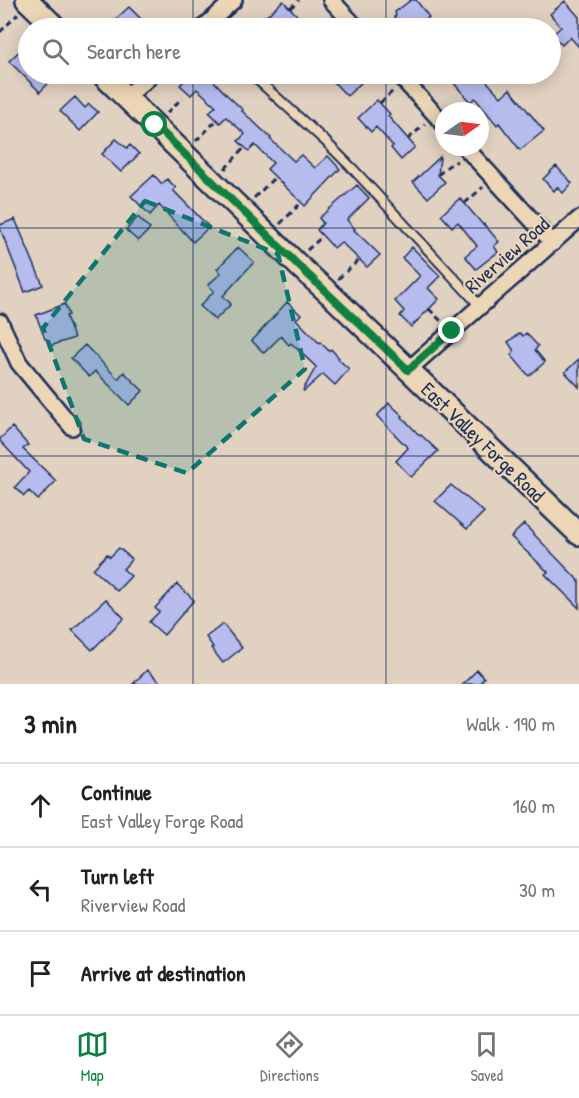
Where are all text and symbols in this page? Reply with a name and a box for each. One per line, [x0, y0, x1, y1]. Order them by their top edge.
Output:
search box [18, 18, 561, 84]
icon: search [39, 35, 72, 68]
text: Search here [87, 36, 181, 66]
north arrow [435, 102, 489, 156]
route start [141, 111, 167, 137]
street label: Riverview Road [458, 210, 555, 299]
route end [438, 317, 464, 343]
street label: East Valley Forge Road [416, 376, 551, 508]
text: 3 min [24, 706, 77, 741]
text: Walk · 190 m [466, 710, 555, 737]
text: Continue [81, 777, 152, 807]
icon: ahead [24, 789, 57, 822]
text: 160 m [513, 792, 555, 819]
text: East Valley Forge Road [81, 807, 243, 834]
text: Turn left [81, 861, 154, 891]
icon: left [24, 873, 57, 906]
text: 30 m [519, 876, 555, 903]
text: Riverview Road [81, 891, 185, 918]
icon: arrive [24, 957, 57, 990]
text: Arrive at destination [81, 958, 246, 988]
tab: Map [76, 1028, 109, 1086]
tab: Directions [260, 1028, 319, 1086]
tab: Saved [470, 1028, 503, 1086]

